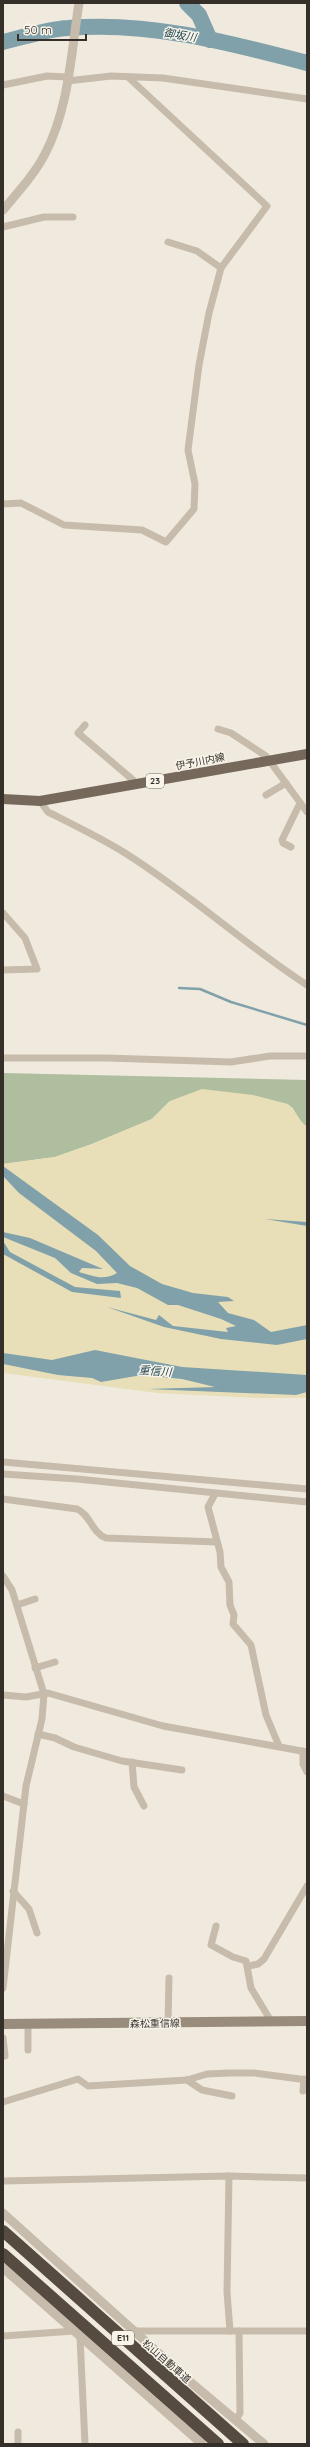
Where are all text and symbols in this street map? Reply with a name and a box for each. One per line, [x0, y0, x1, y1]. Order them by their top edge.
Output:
scale bar [18, 16, 86, 42]
text: 50 m [24, 22, 52, 37]
water label: 御坂川 [163, 26, 198, 45]
street label: 伊予川内線 [174, 750, 226, 773]
road number: 23 [146, 774, 164, 788]
water label: 重信川 [138, 1363, 173, 1379]
street label: 森松重信線 [130, 2017, 180, 2030]
road number: E11 [112, 2331, 134, 2345]
street label: 松山自動車道 [140, 2337, 194, 2386]

